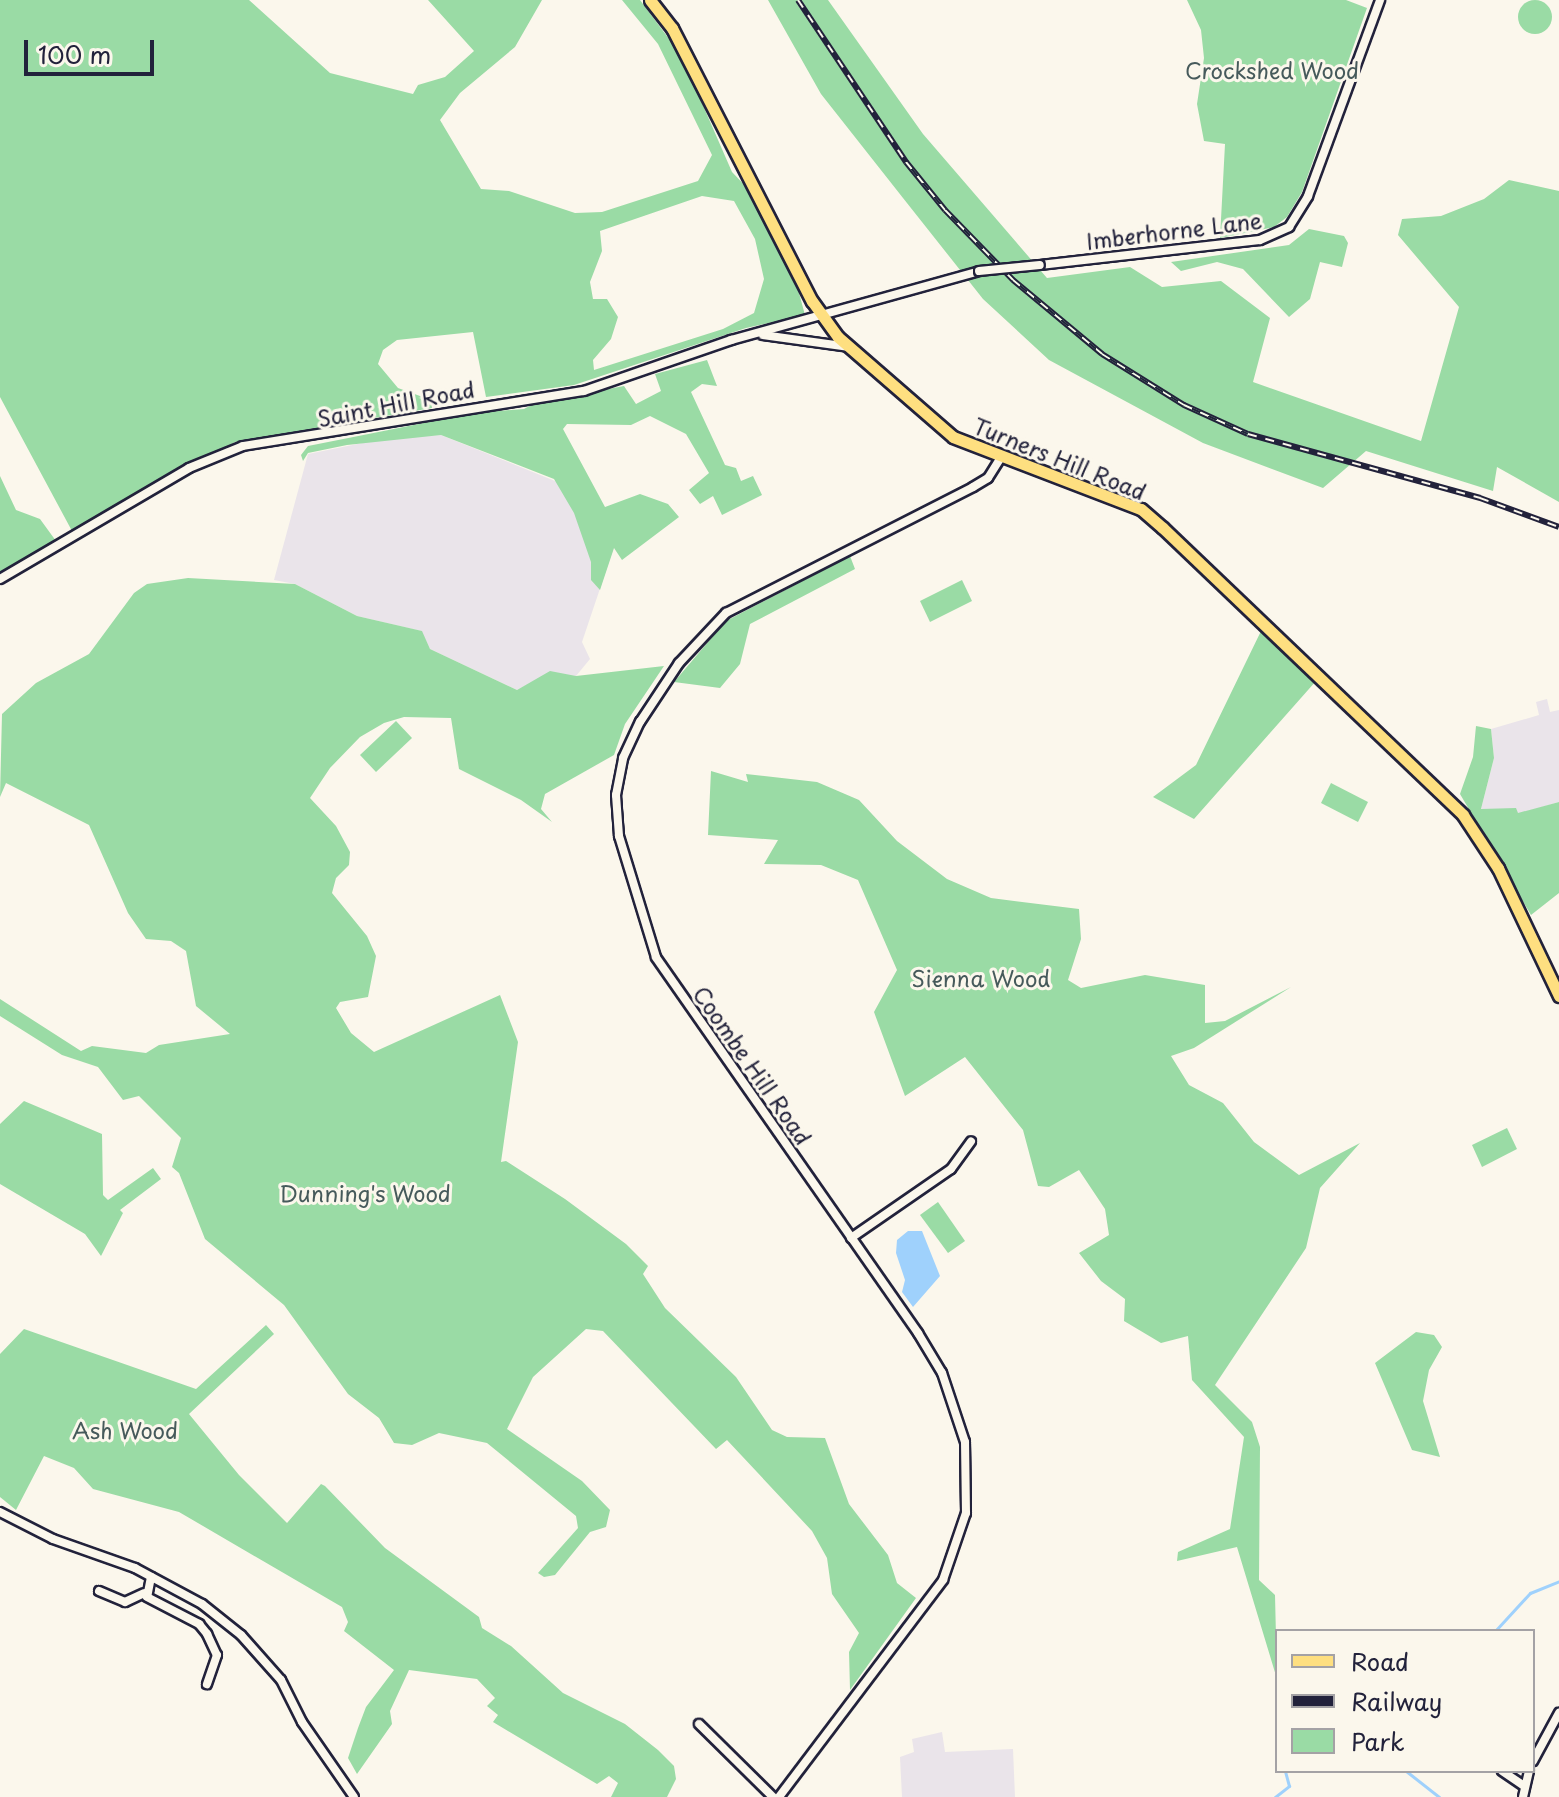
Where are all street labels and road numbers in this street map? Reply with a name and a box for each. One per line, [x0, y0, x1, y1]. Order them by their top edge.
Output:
street label: Imberhorne Lane [1084, 206, 1264, 254]
street label: Saint Hill Road [316, 375, 476, 431]
street label: Turners Hill Road [970, 412, 1150, 504]
street label: Coombe Hill Road [688, 980, 818, 1150]

